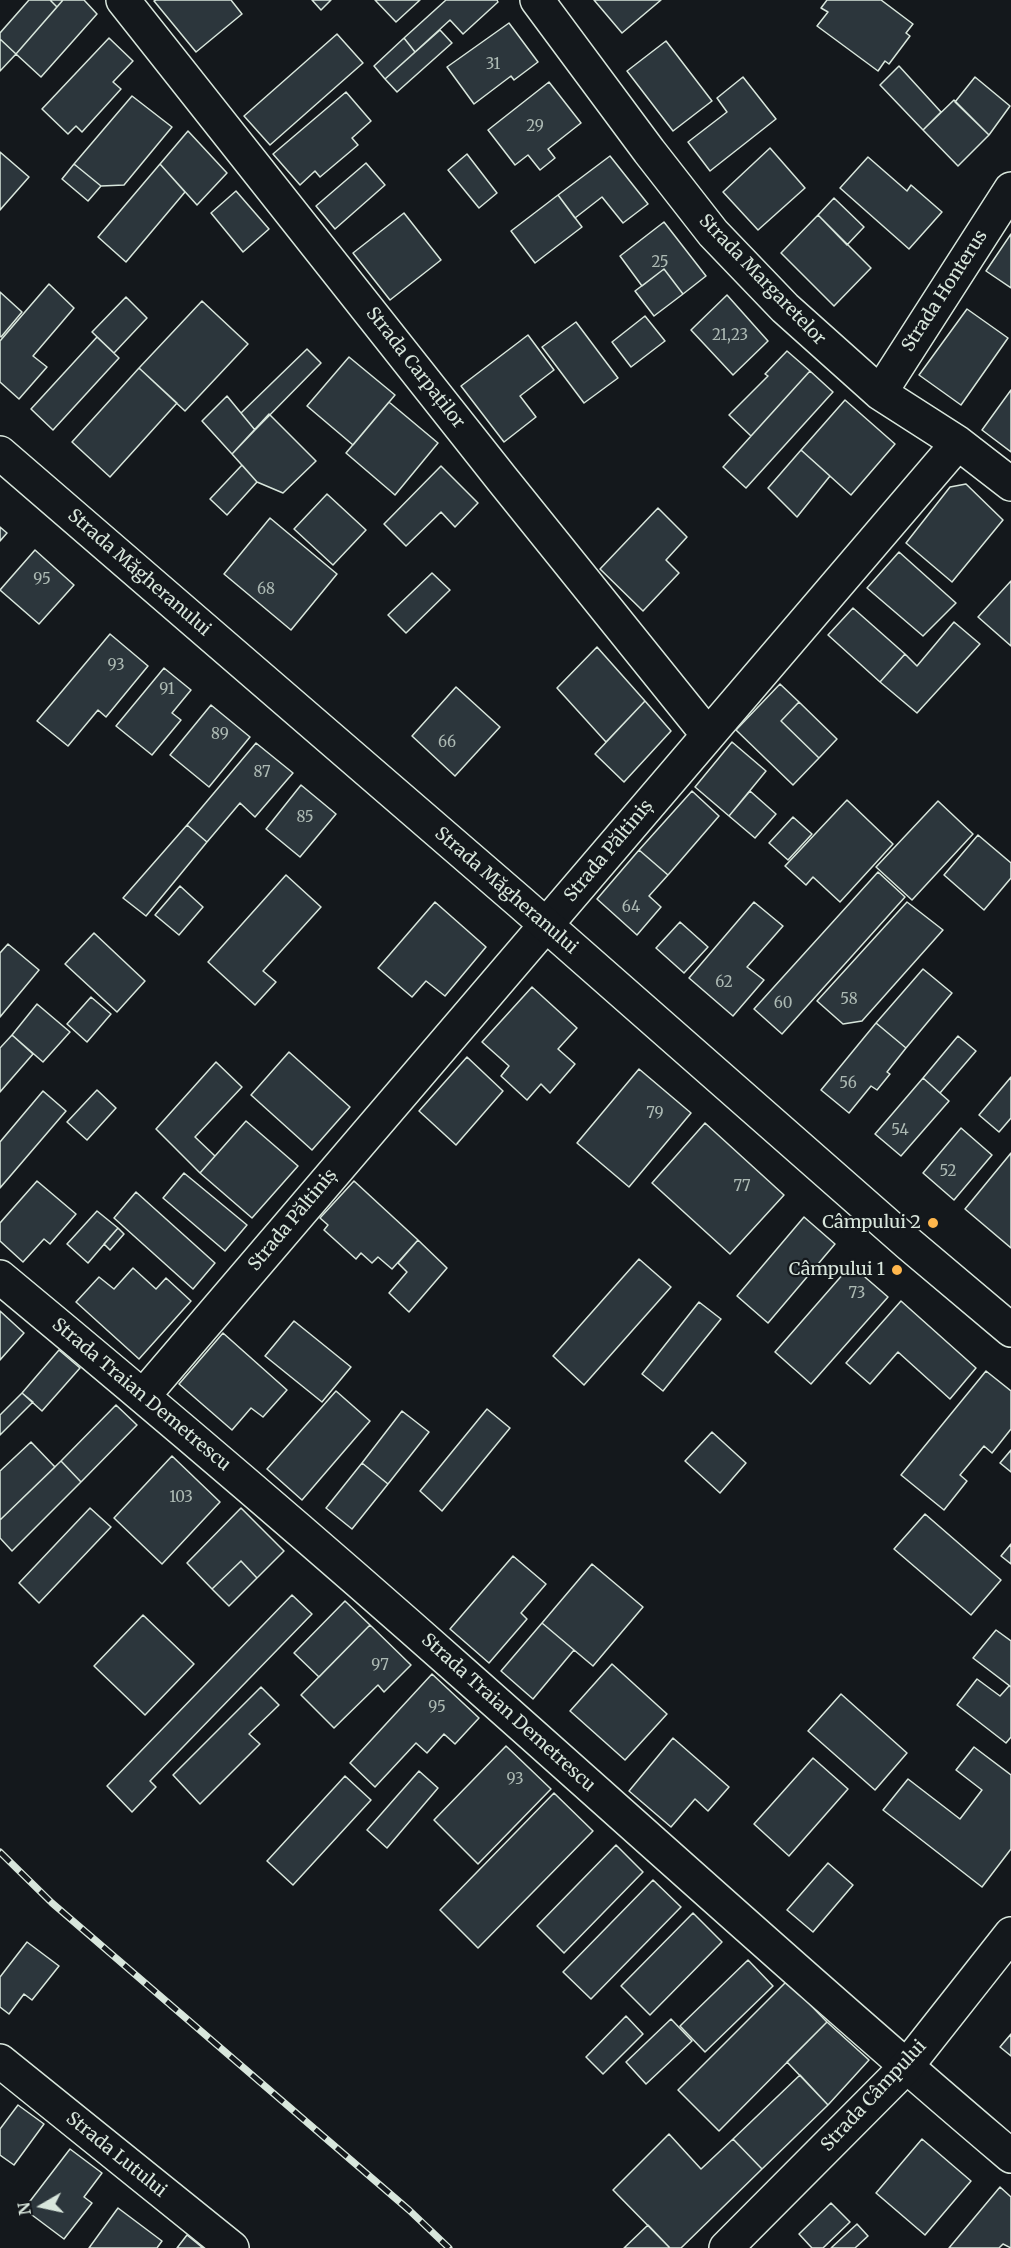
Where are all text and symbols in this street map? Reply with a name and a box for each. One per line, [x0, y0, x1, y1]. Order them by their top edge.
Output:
house number: 31 [486, 56, 500, 74]
house number: 29 [526, 118, 544, 136]
street label: Strada Margaretelor [694, 210, 830, 350]
street label: Strada Honterus [898, 226, 992, 356]
house number: 25 [651, 254, 669, 272]
street label: Strada Carpaților [361, 303, 469, 433]
house number: 21,23 [712, 327, 748, 345]
street label: Strada Măgheranului [63, 505, 215, 641]
house number: 95 [33, 571, 51, 589]
house number: 68 [257, 581, 275, 599]
house number: 93 [107, 657, 125, 675]
house number: 91 [159, 681, 175, 699]
house number: 89 [211, 726, 229, 744]
house number: 66 [438, 734, 456, 752]
house number: 87 [253, 764, 271, 782]
street label: Strada Păltiniș [560, 796, 658, 906]
house number: 85 [296, 809, 314, 827]
street label: Strada Măgheranului [430, 823, 582, 959]
house number: 64 [622, 899, 640, 917]
house number: 62 [715, 974, 733, 992]
house number: 58 [840, 991, 858, 1009]
house number: 60 [774, 995, 792, 1013]
house number: 56 [839, 1075, 857, 1093]
house number: 79 [646, 1105, 664, 1123]
house number: 54 [891, 1122, 909, 1140]
house number: 52 [939, 1163, 957, 1181]
street label: Strada Păltiniș [244, 1165, 342, 1275]
house number: 77 [733, 1178, 751, 1196]
place label: Câmpului 2 [822, 1212, 921, 1234]
marker: Câmpului 2 [926, 1216, 940, 1230]
place label: Câmpului 1 [789, 1259, 885, 1281]
marker: Câmpului 1 [890, 1263, 904, 1277]
house number: 73 [849, 1285, 865, 1303]
street label: Strada Traian Demetrescu [47, 1314, 235, 1476]
house number: 103 [169, 1489, 193, 1507]
street label: Strada Traian Demetrescu [417, 1629, 599, 1797]
house number: 97 [371, 1657, 389, 1675]
house number: 95 [428, 1699, 446, 1717]
house number: 93 [506, 1771, 524, 1789]
street label: Strada Câmpului [817, 2036, 931, 2156]
street label: Strada Lutului [61, 2108, 171, 2202]
north arrow [12, 2176, 72, 2236]
text: N [13, 2201, 35, 2217]

